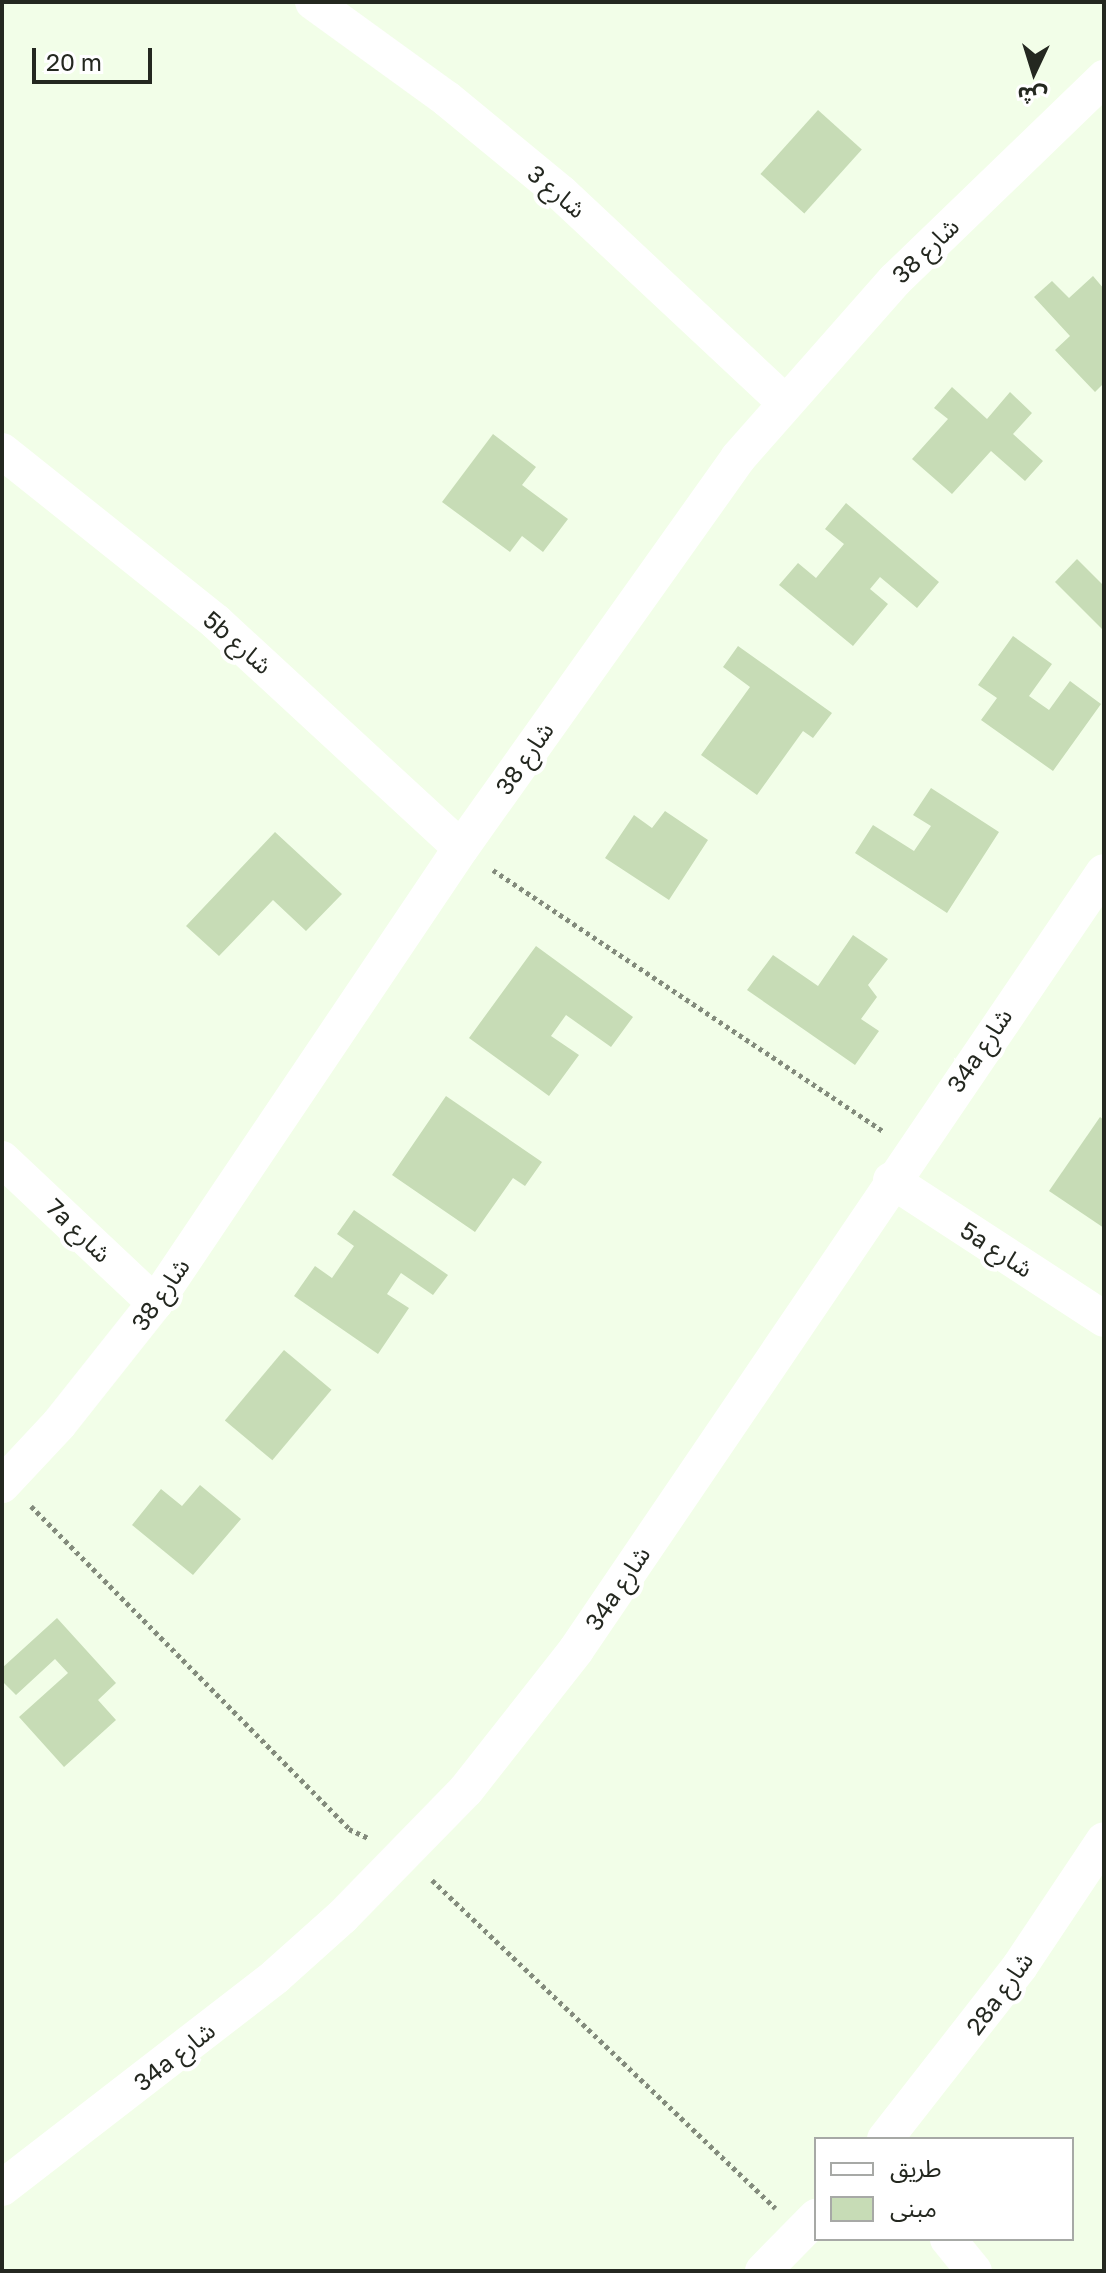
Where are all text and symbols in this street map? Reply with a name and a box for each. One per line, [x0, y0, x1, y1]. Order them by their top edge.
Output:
scale bar [36, 32, 156, 82]
north arrow [994, 32, 1074, 112]
text: 20 m [46, 47, 102, 76]
text: ش [1016, 82, 1048, 111]
street label: شارع 3 [522, 158, 592, 224]
street label: شارع 38 [886, 211, 964, 289]
street label: 5b شارع [198, 604, 278, 680]
street label: شارع 38 [489, 716, 559, 800]
street label: 34a شارع [940, 1003, 1018, 1097]
street label: 7a شارع [41, 1192, 117, 1268]
street label: 5a شارع [956, 1215, 1038, 1283]
street label: شارع 38 [125, 1252, 195, 1336]
street label: 34a شارع [578, 1541, 656, 1635]
street label: 28a شارع [959, 1946, 1039, 2040]
street label: 34a شارع [128, 2015, 220, 2097]
legend [814, 2137, 1074, 2241]
text: طريق [890, 2153, 942, 2182]
text: مبنى [890, 2193, 937, 2222]

